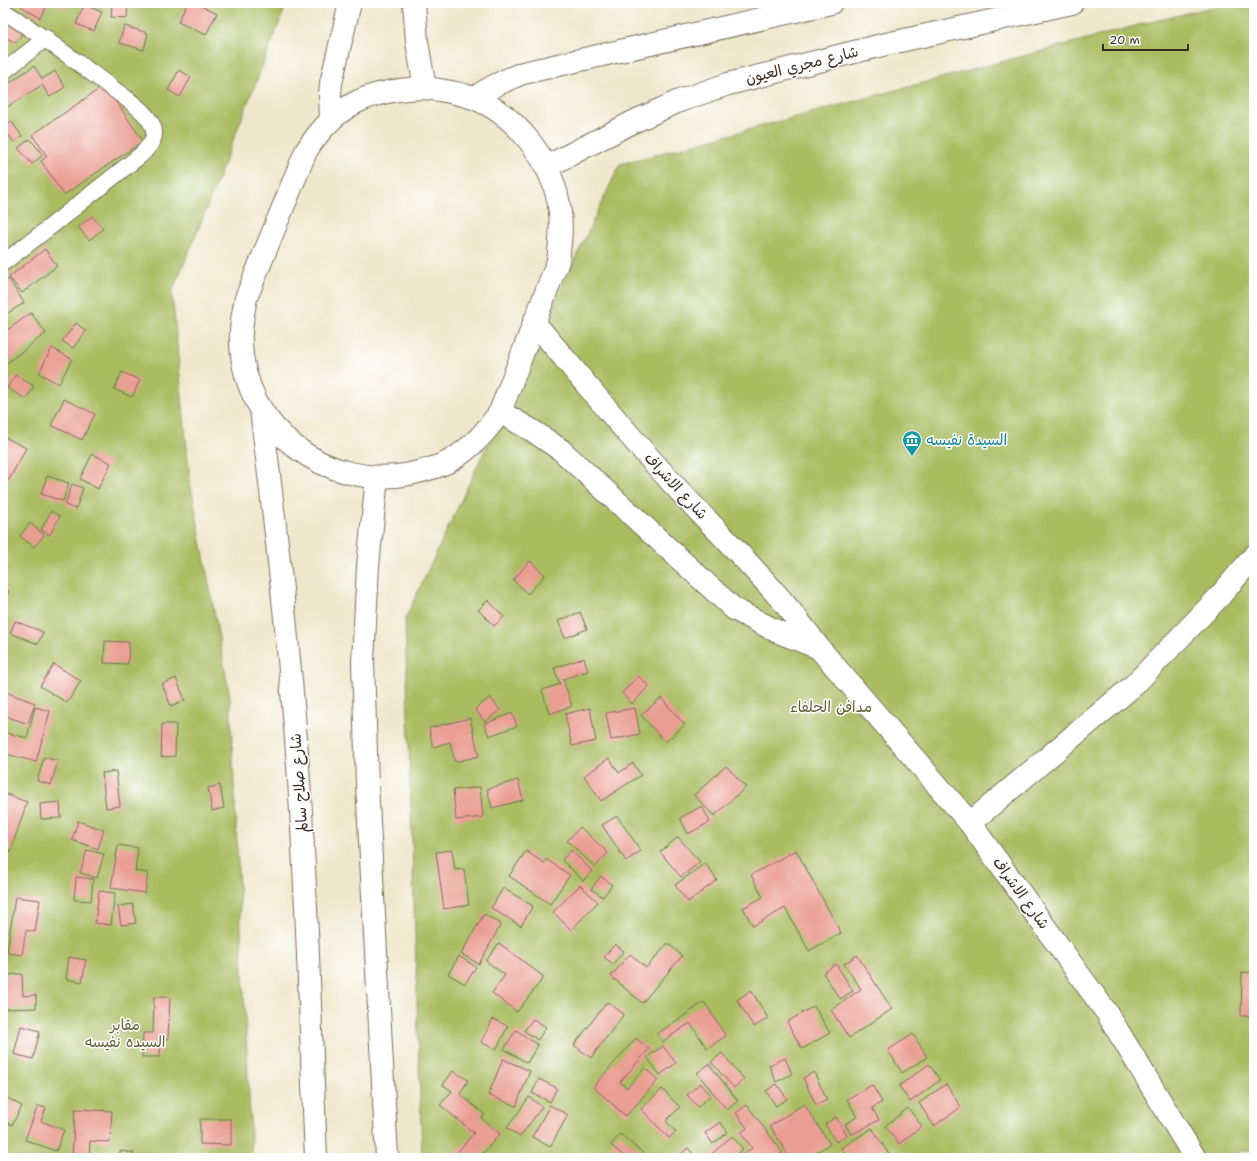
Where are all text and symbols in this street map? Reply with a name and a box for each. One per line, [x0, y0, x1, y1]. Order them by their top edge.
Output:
scale bar [1103, 26, 1188, 52]
text: 20 m [1109, 32, 1140, 48]
street label: شارع مجري العيون [743, 41, 861, 90]
museum icon: السيدة نفيسه [901, 429, 923, 457]
place label: السيدة نفيسه [926, 430, 1007, 450]
street label: شارع الاشراف [640, 448, 712, 524]
park label: مدافن الحلفاء [790, 697, 872, 717]
street label: شارع صلاح سالم [286, 732, 313, 833]
street label: شارع الاشراف [988, 853, 1054, 933]
park label: مقابر السيده نفيسه [84, 1015, 166, 1052]

